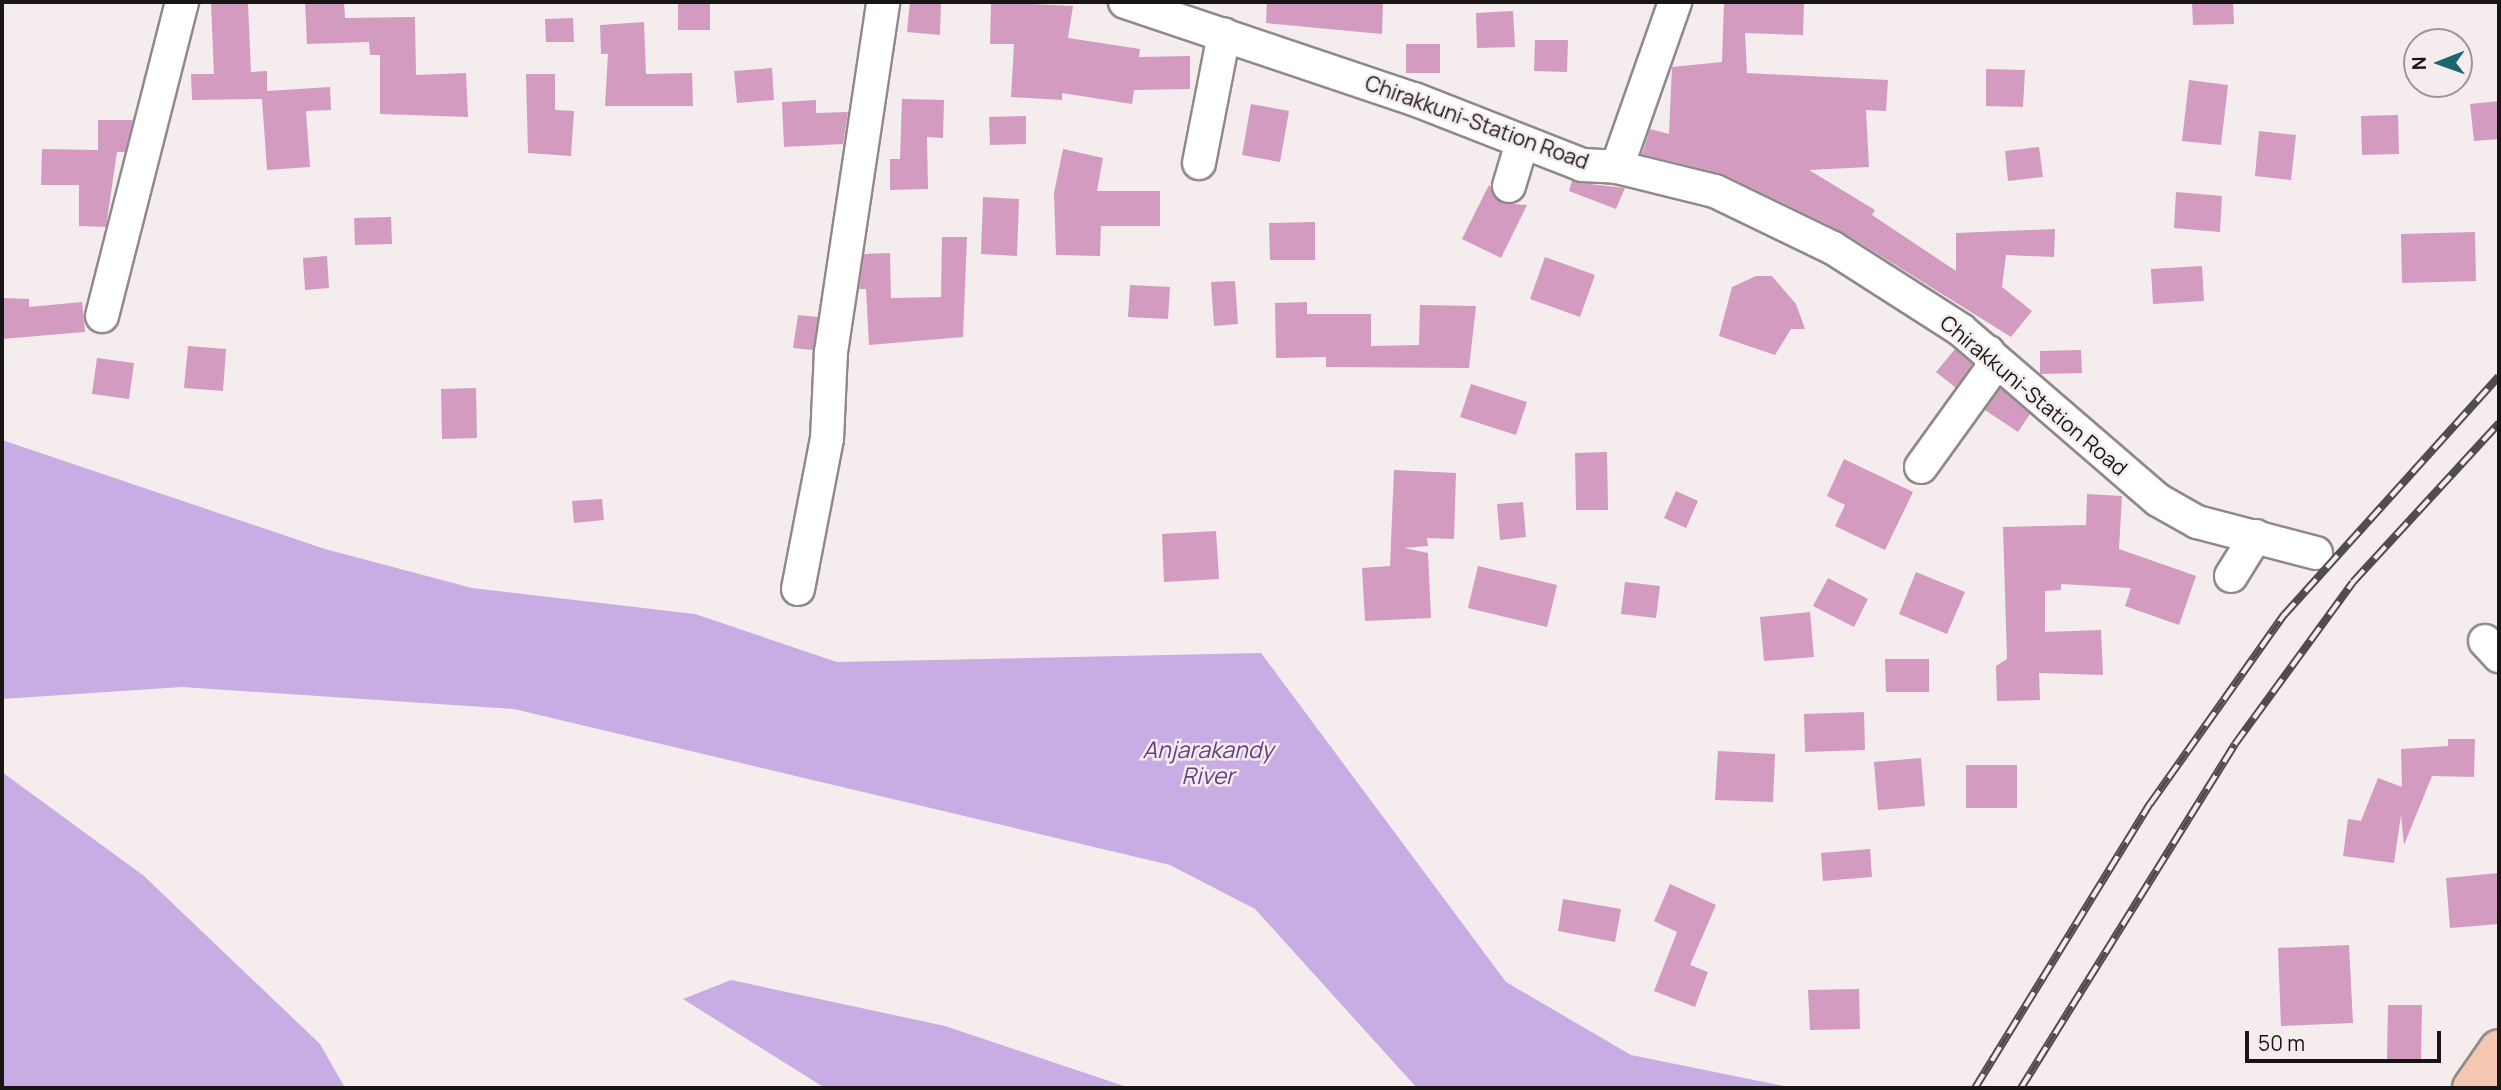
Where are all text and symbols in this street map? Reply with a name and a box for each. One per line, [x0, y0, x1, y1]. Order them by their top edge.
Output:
north arrow [2403, 28, 2473, 98]
text: N [2406, 56, 2432, 70]
street label: Chirakkuni-Station Road [1362, 70, 1592, 174]
street label: Chirakkuni-Station Road [1936, 310, 2132, 480]
water label: Anjarakandy River [1143, 735, 1273, 789]
scale bar [2249, 1016, 2445, 1060]
text: 50 m [2258, 1029, 2305, 1057]

